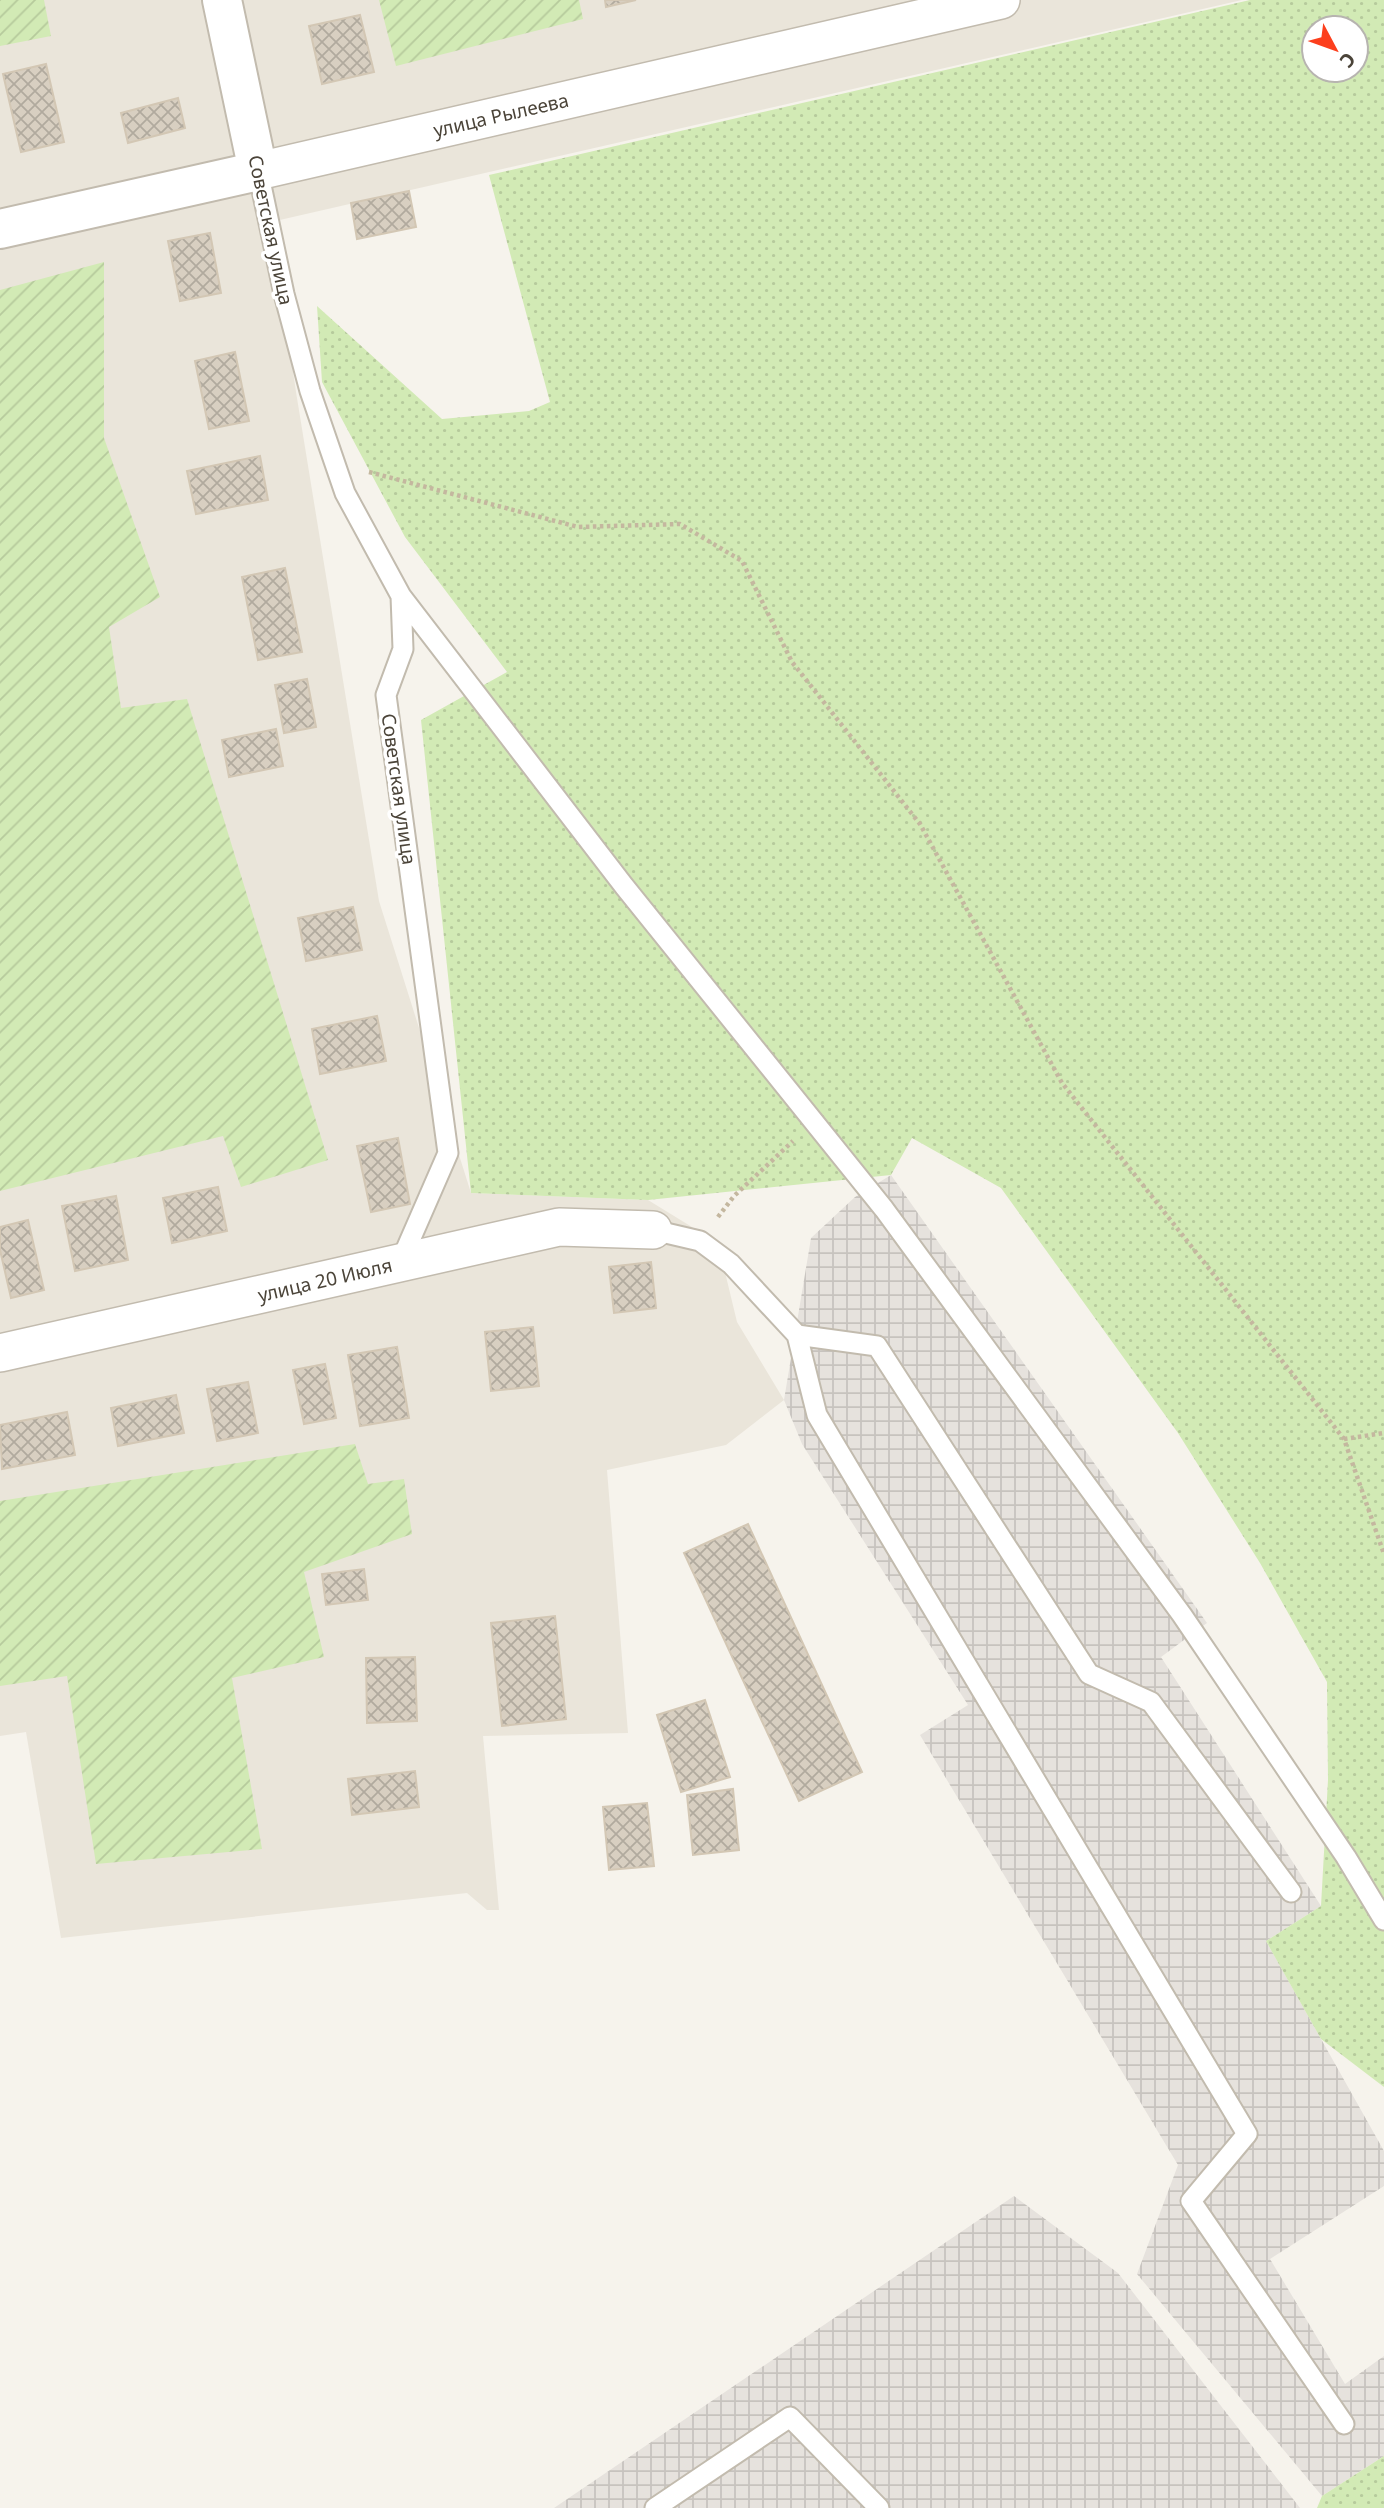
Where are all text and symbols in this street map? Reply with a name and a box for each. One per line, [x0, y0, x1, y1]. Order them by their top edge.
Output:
north arrow [1300, 14, 1370, 84]
text: С [1334, 47, 1362, 73]
street label: улица Рылеева [431, 87, 571, 143]
street label: Советская улица [242, 153, 300, 307]
street label: Советская улица [376, 712, 422, 866]
street label: улица 20 Июля [255, 1252, 395, 1308]

